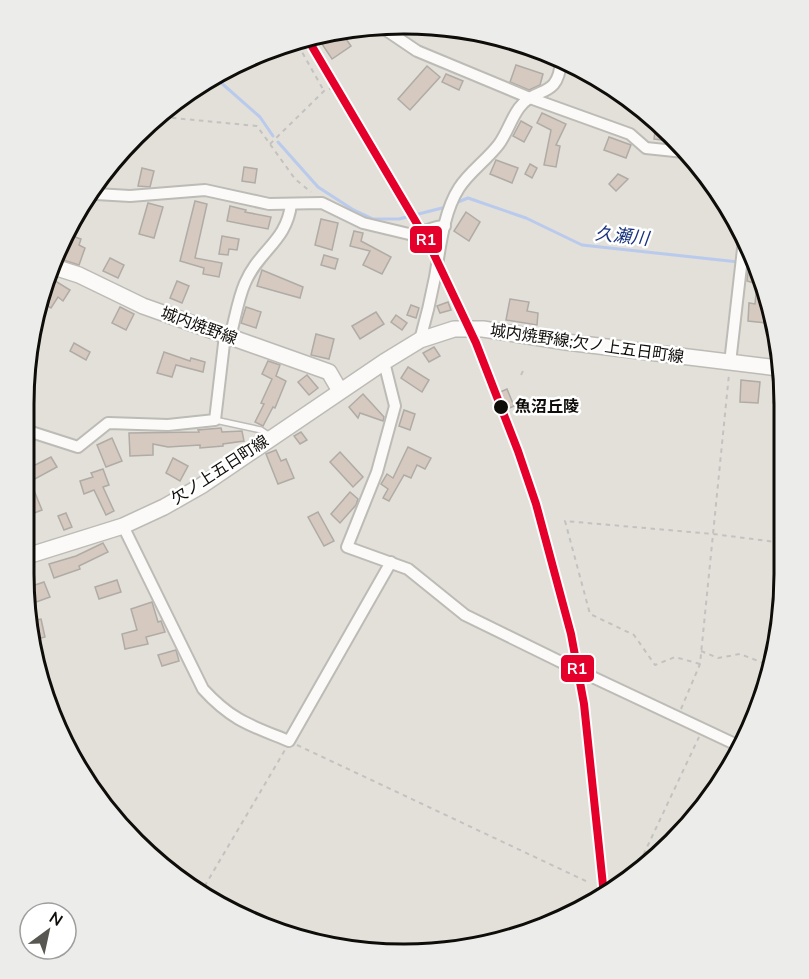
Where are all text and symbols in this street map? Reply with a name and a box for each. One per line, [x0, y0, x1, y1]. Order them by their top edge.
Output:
water label: 久瀬川 [594, 221, 652, 251]
line badge: R1 [409, 225, 443, 254]
text: R1 [416, 229, 436, 251]
street label: 城内焼野線 [158, 302, 240, 350]
street label: 城内焼野線;欠ノ上五日町線 [489, 319, 685, 369]
place label: 魚沼丘陵 [515, 396, 579, 418]
marker: 魚沼丘陵 [492, 398, 510, 416]
street label: 欠ノ上五日町線 [167, 430, 273, 510]
line badge: R1 [560, 654, 595, 683]
text: R1 [567, 658, 587, 680]
north arrow [18, 901, 78, 961]
text: N [45, 907, 67, 932]

